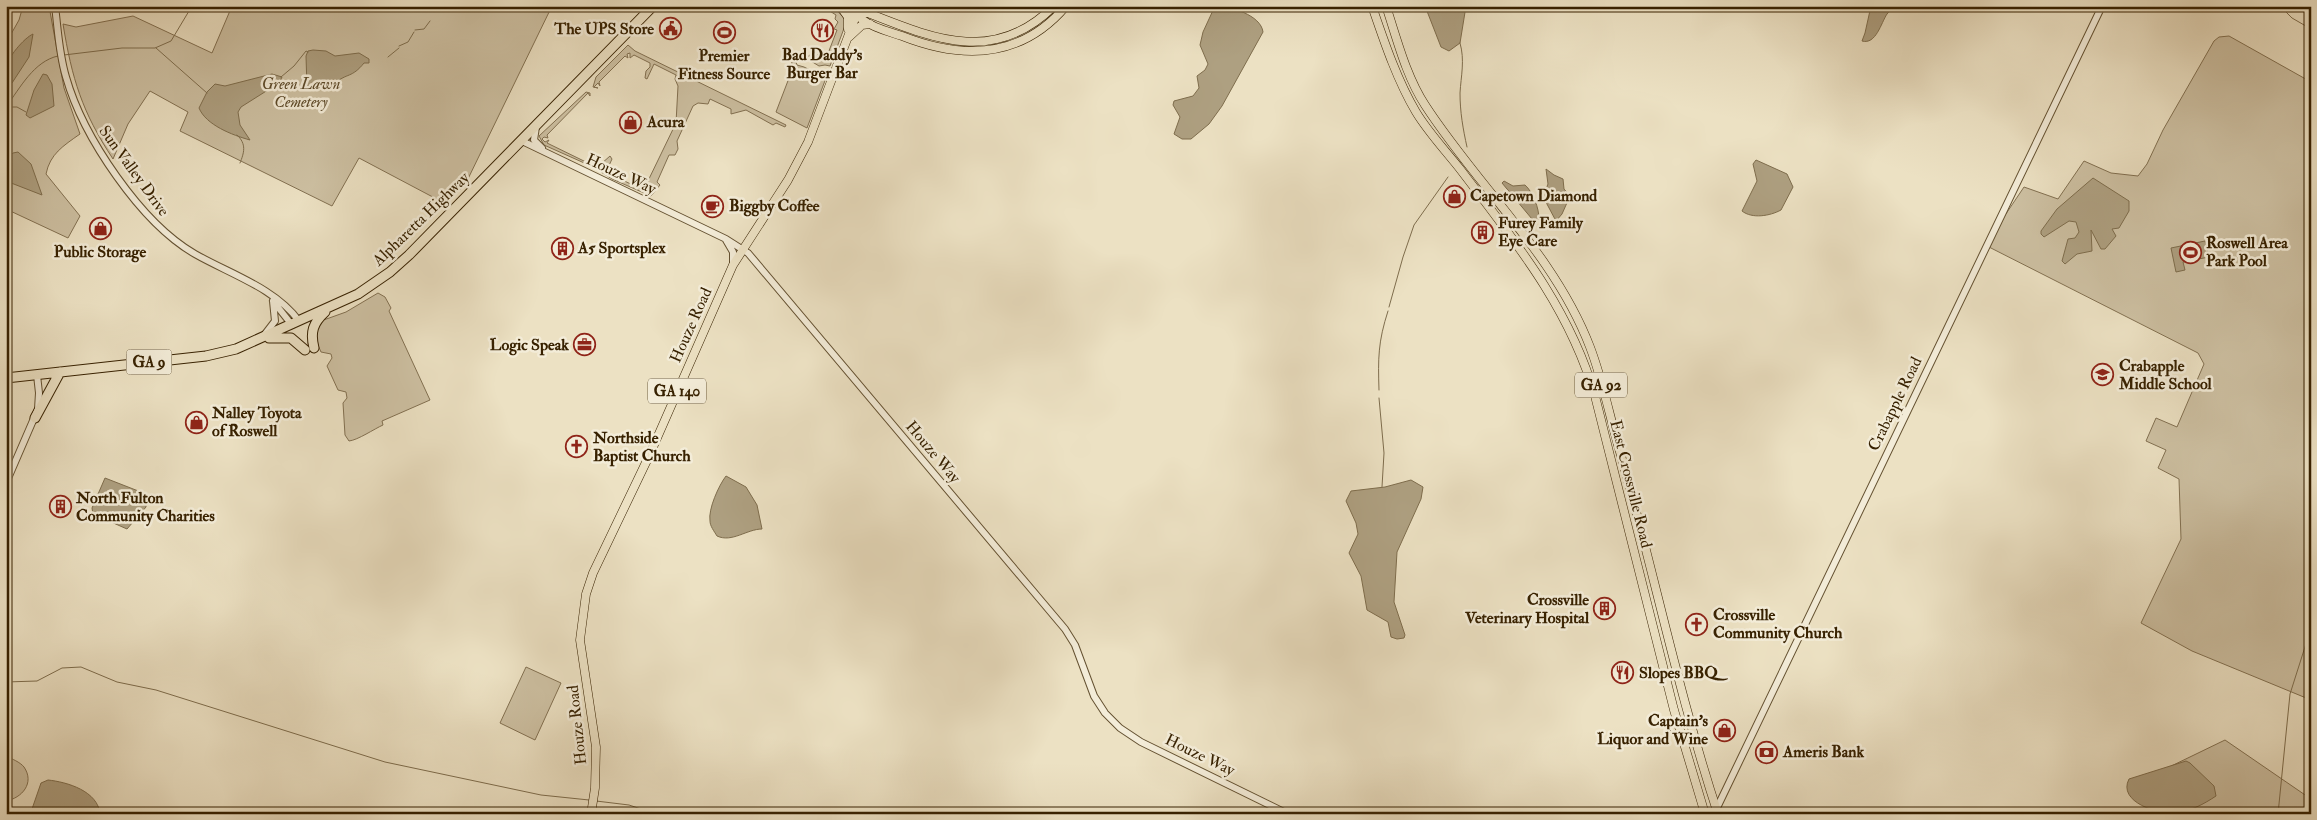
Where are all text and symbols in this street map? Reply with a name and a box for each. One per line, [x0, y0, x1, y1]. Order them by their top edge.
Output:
public building icon: The UPS Store [658, 17, 682, 41]
place label: The UPS Store [553, 19, 654, 39]
restaurant icon: Bad Daddy's Burger Bar [810, 19, 834, 43]
sports icon: Premier Fitness Source [712, 20, 736, 44]
place label: Bad Daddy's Burger Bar [782, 45, 863, 84]
place label: Premier Fitness Source [678, 46, 771, 84]
park label: Green Lawn Cemetery [262, 74, 340, 112]
shop icon: Acura [619, 110, 643, 134]
place label: Acura [646, 112, 685, 132]
street label: Sun Valley Drive [94, 122, 174, 220]
street label: Houze Way [583, 149, 660, 199]
street label: Alpharetta Highway [368, 167, 475, 272]
shop icon: Capetown Diamond [1442, 184, 1466, 208]
place label: Capetown Diamond [1470, 186, 1597, 207]
cafe icon: Biggby Coffee [701, 194, 725, 218]
place label: Biggby Coffee [729, 196, 820, 217]
place label: Furey Family Eye Care [1498, 213, 1584, 252]
shop icon: Public Storage [88, 216, 112, 240]
building icon: Furey Family Eye Care [1470, 220, 1494, 244]
place label: Roswell Area Park Pool [2206, 233, 2288, 271]
building icon: A5 Sportsplex [550, 236, 574, 260]
place label: A5 Sportsplex [577, 238, 667, 259]
sports icon: Roswell Area Park Pool [2178, 240, 2202, 264]
place label: Public Storage [54, 242, 146, 263]
street label: Houze Road [666, 284, 716, 366]
office icon: Logic Speak [573, 333, 597, 357]
place label: Logic Speak [490, 335, 569, 356]
road number: GA 9 [126, 350, 172, 374]
street label: Crabapple Road [1864, 354, 1927, 455]
place label: Crabapple Middle School [2118, 356, 2213, 394]
school or university icon: Crabapple Middle School [2091, 363, 2115, 387]
road number: GA 92 [1575, 372, 1627, 398]
road number: GA 140 [648, 378, 706, 404]
place label: Nalley Toyota of Roswell [211, 403, 302, 441]
shop icon: Nalley Toyota of Roswell [184, 410, 208, 434]
street label: Houze Way [901, 417, 965, 488]
street label: East Crossville Road [1605, 418, 1657, 550]
place label: Northside Baptist Church [592, 428, 691, 467]
church icon: Northside Baptist Church [565, 435, 589, 459]
place label: North Fulton Community Charities [75, 488, 215, 527]
building icon: North Fulton Community Charities [48, 495, 72, 519]
place label: Crossville Veterinary Hospital [1464, 590, 1590, 629]
building icon: Crossville Veterinary Hospital [1593, 597, 1617, 621]
place label: Crossville Community Church [1713, 605, 1843, 644]
church icon: Crossville Community Church [1685, 612, 1709, 636]
restaurant icon: Slopes BBQ [1611, 661, 1635, 685]
place label: Slopes BBQ [1639, 663, 1728, 684]
street label: Houze Road [563, 684, 591, 766]
place label: Captain's Liquor and Wine [1597, 711, 1709, 750]
shop icon: Captain's Liquor and Wine [1712, 718, 1736, 742]
street label: Houze Way [1162, 730, 1239, 781]
bank icon: Ameris Bank [1755, 740, 1779, 764]
place label: Ameris Bank [1782, 742, 1865, 762]

